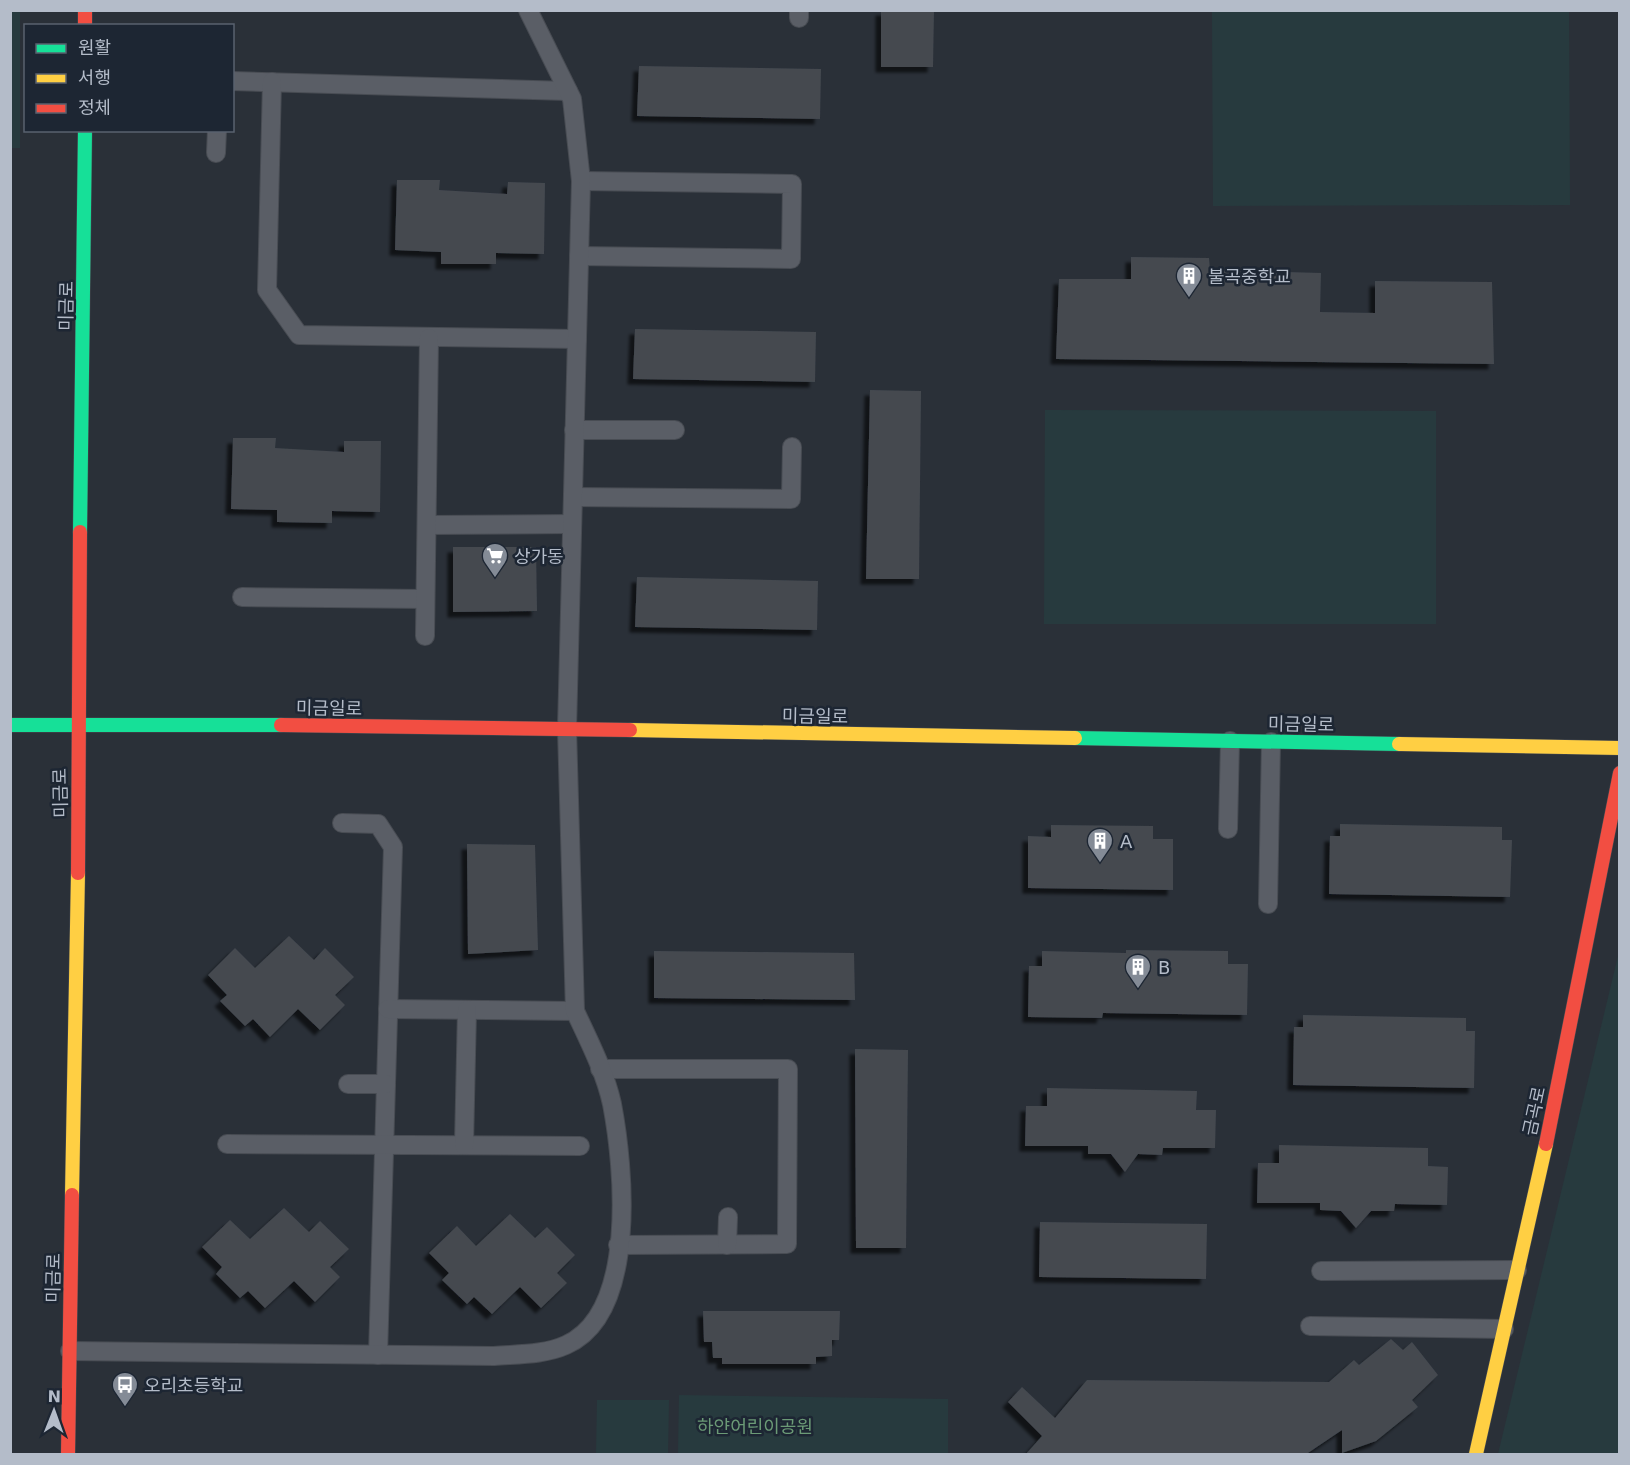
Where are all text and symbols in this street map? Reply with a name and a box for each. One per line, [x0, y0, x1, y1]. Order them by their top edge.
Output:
legend [24, 24, 234, 132]
text: 원활 [78, 37, 111, 58]
text: 서행 [78, 67, 111, 88]
text: 정체 [78, 97, 111, 118]
building icon: 불곡중학교 [1174, 261, 1204, 299]
place label: 불곡중학교 [1208, 266, 1291, 287]
street label: 미금로 [55, 281, 77, 331]
supermarket icon: 상가동 [480, 541, 510, 579]
place label: 상가동 [514, 546, 564, 567]
street label: 미금일로 [296, 697, 362, 719]
street label: 미금일로 [782, 705, 848, 727]
street label: 미금일로 [1268, 713, 1334, 735]
street label: 미금로 [49, 768, 71, 818]
building icon: A [1085, 826, 1115, 864]
place label: A [1120, 831, 1133, 852]
building icon: B [1123, 952, 1153, 990]
place label: B [1158, 957, 1170, 978]
street label: 금곡로 [1519, 1085, 1549, 1137]
street label: 미금로 [42, 1253, 64, 1303]
bus stop icon: 오리초등학교 [110, 1370, 140, 1408]
place label: 오리초등학교 [144, 1375, 243, 1396]
north arrow [24, 1381, 84, 1441]
text: N [47, 1387, 61, 1406]
park label: 하얀어린이공원 [697, 1416, 813, 1437]

